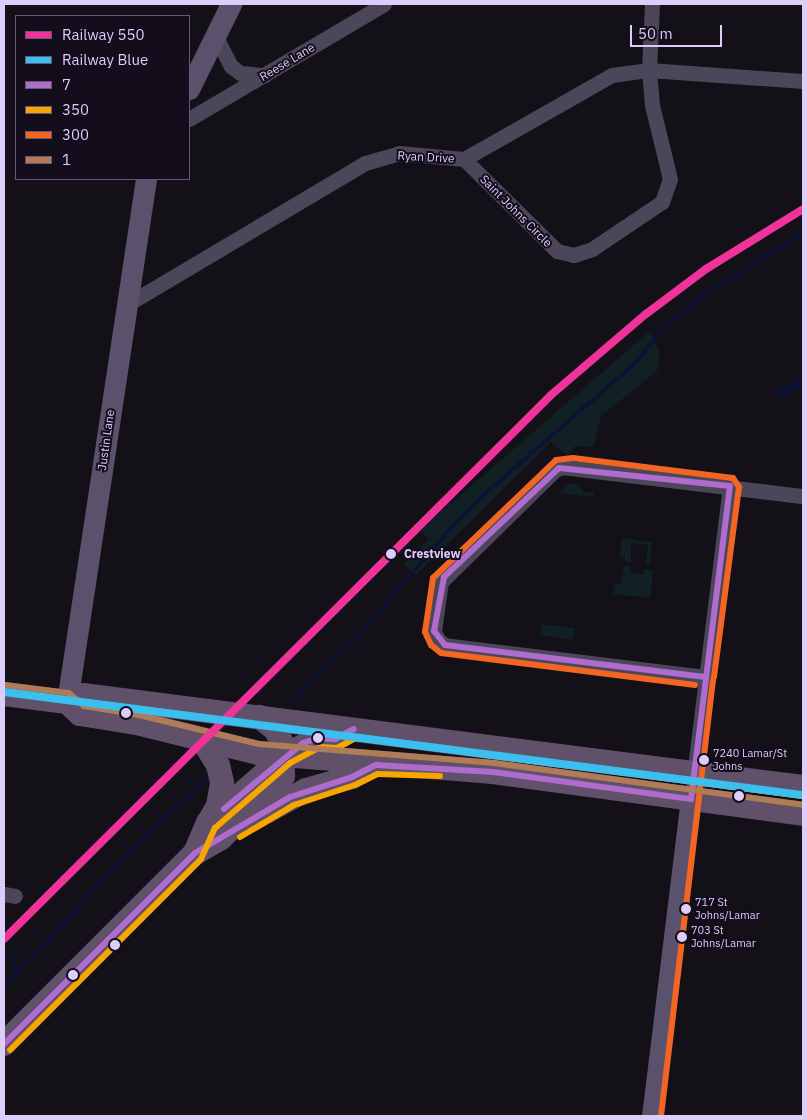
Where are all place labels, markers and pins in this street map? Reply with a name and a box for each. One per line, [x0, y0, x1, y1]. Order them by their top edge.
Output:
marker: Crestview [382, 545, 400, 563]
place label: Crestview [404, 547, 461, 561]
unlabelled marker [121, 708, 131, 718]
unlabelled marker [313, 733, 323, 743]
place label: 7240 Lamar/St Johns [713, 747, 787, 773]
marker: 7240 Lamar/St Johns [699, 755, 709, 765]
unlabelled marker [734, 791, 744, 801]
place label: 717 St Johns/Lamar [695, 896, 760, 922]
marker: 717 St Johns/Lamar [681, 904, 691, 914]
place label: 703 St Johns/Lamar [691, 924, 756, 950]
marker: 703 St Johns/Lamar [677, 932, 687, 942]
unlabelled marker [110, 940, 120, 950]
unlabelled marker [68, 970, 78, 980]

